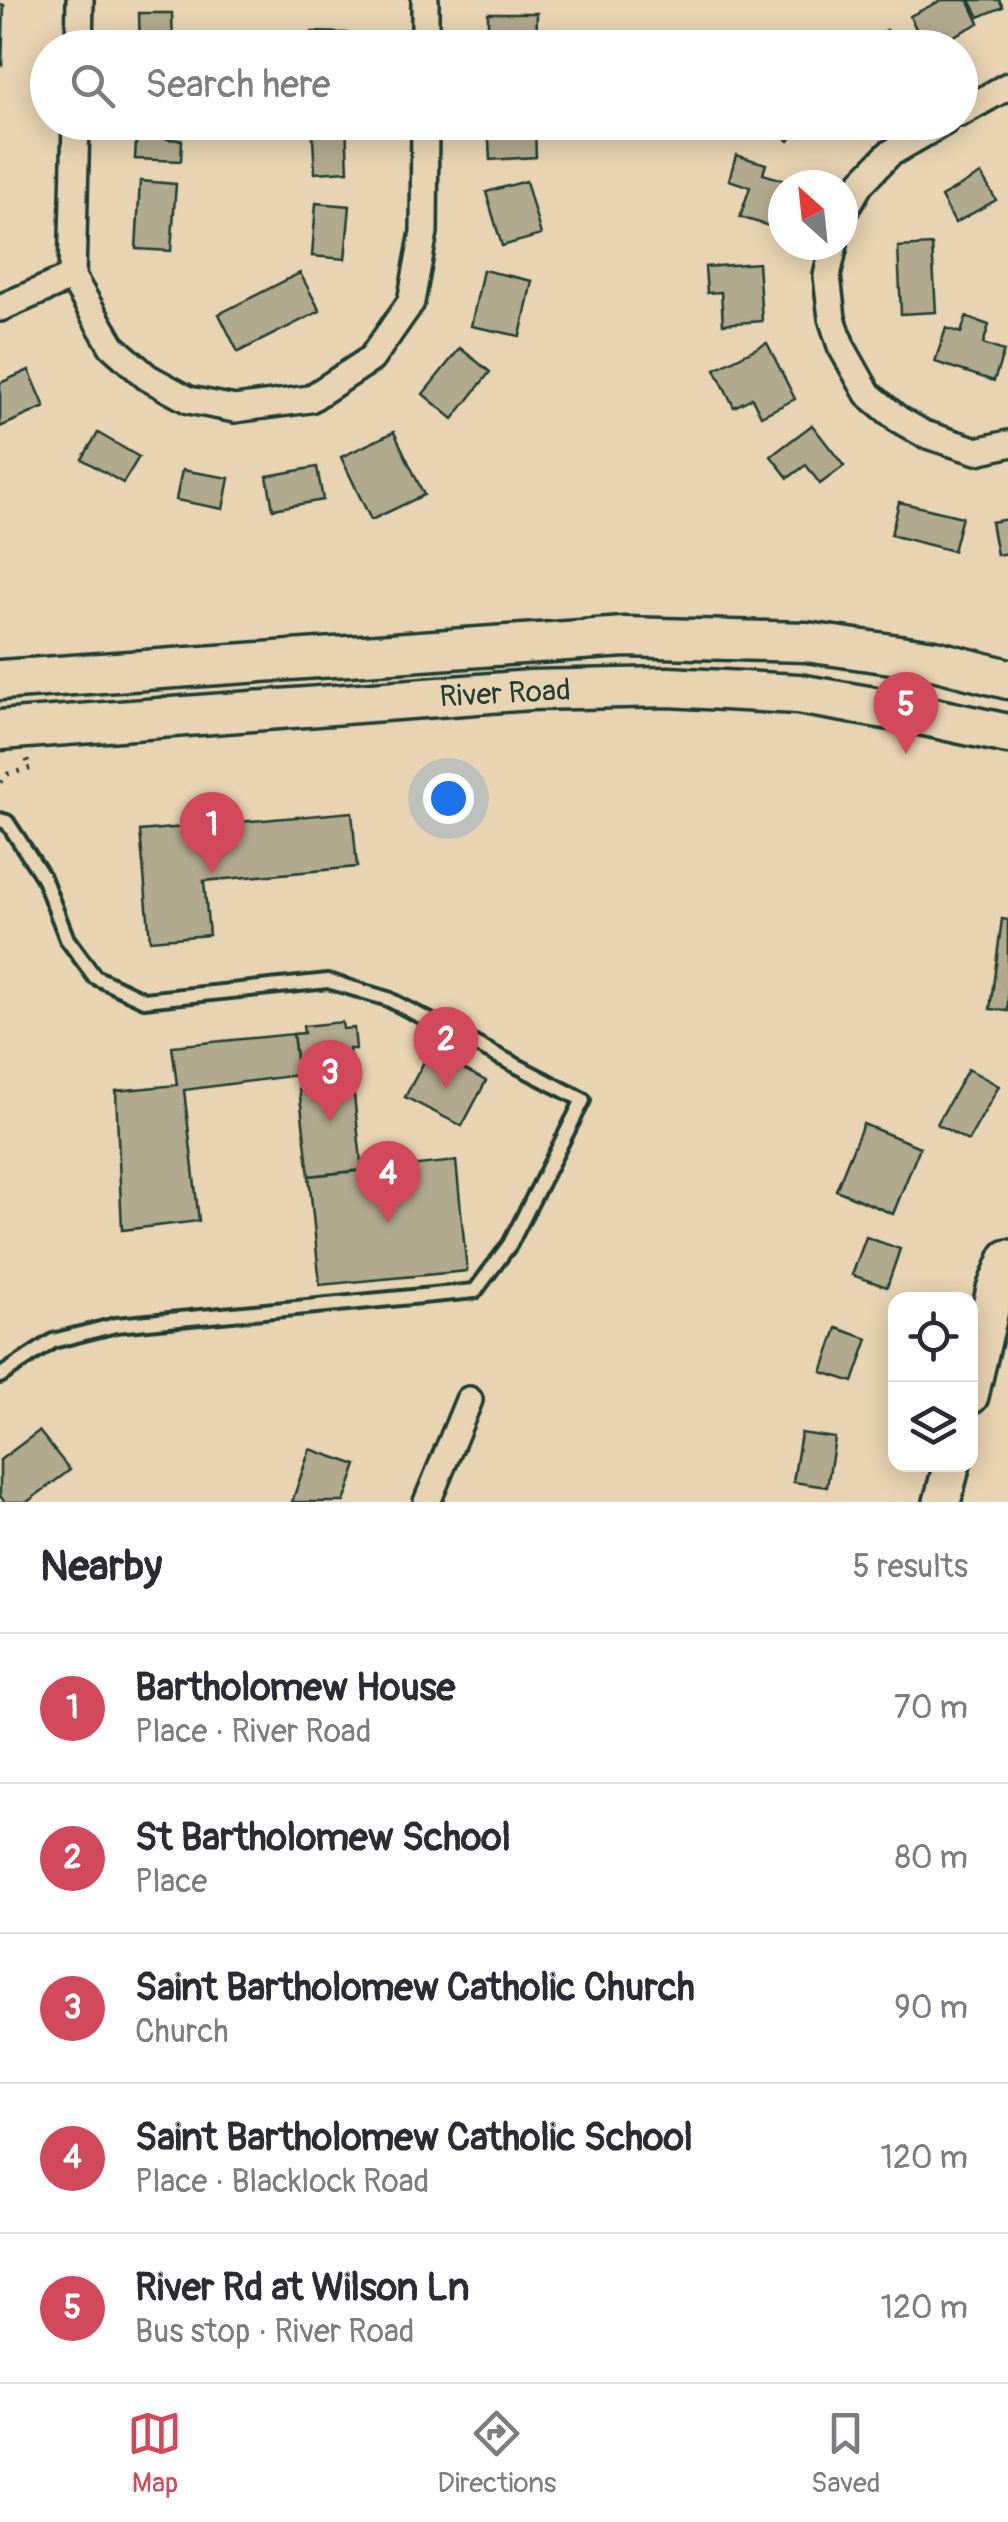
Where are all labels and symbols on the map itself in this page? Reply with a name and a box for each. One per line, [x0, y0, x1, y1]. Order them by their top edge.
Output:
north arrow [768, 170, 858, 260]
street label: River Road [439, 672, 572, 715]
pin: 5 [874, 672, 938, 754]
your location [423, 773, 474, 824]
pin: 1 [180, 792, 244, 874]
pin: 2 [414, 1006, 478, 1089]
pin: 3 [298, 1040, 362, 1122]
pin: 4 [356, 1140, 420, 1223]

